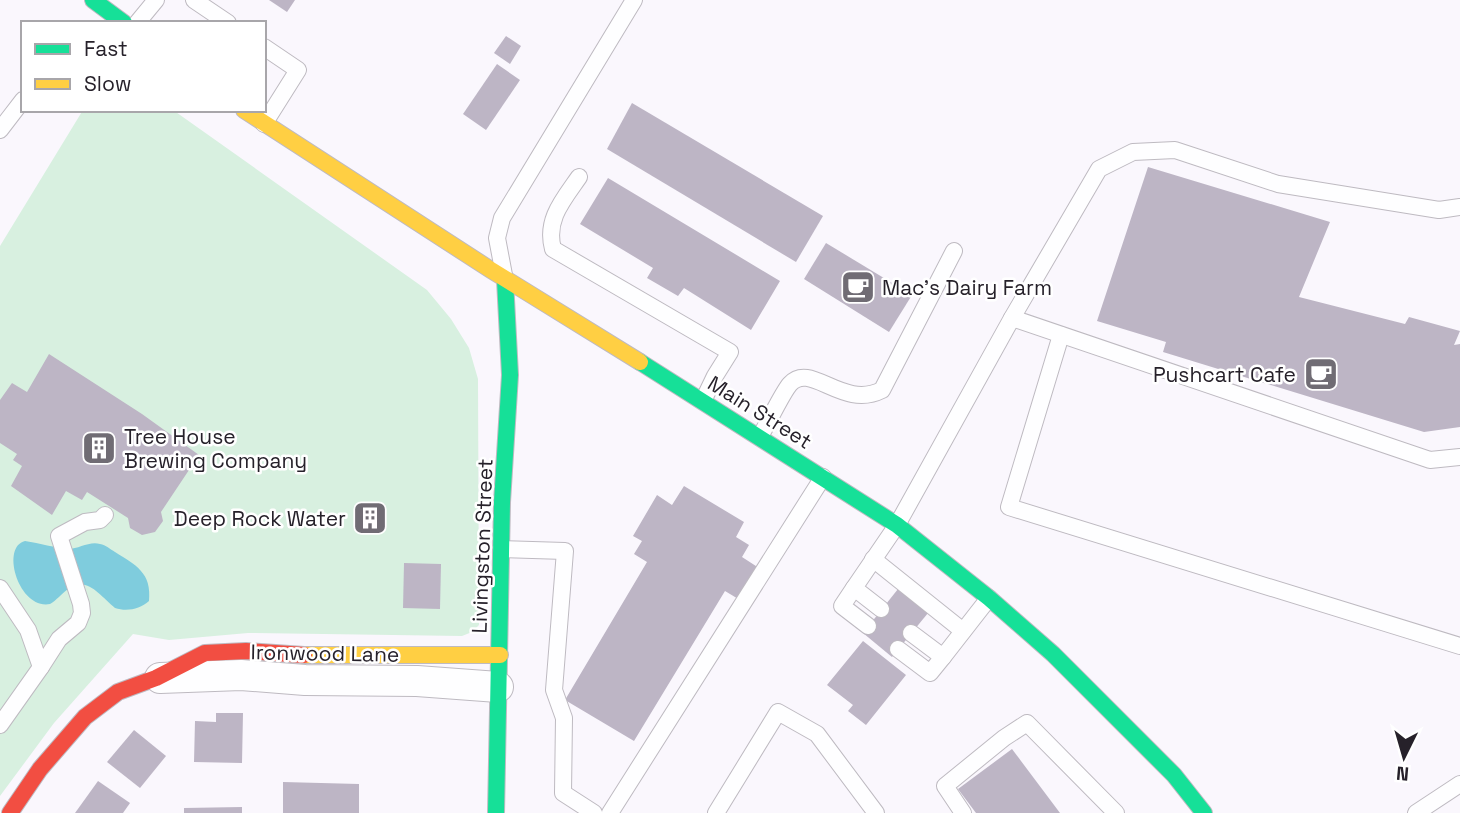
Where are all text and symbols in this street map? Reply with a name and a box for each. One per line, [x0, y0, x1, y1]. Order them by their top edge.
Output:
legend [21, 21, 266, 112]
text: Fast [84, 35, 128, 62]
text: Slow [84, 70, 132, 97]
cafe icon: Mac's Dairy Farm [839, 268, 877, 306]
place label: Mac's Dairy Farm [882, 274, 1052, 301]
cafe icon: Pushcart Cafe [1302, 355, 1340, 393]
place label: Pushcart Cafe [1153, 361, 1296, 388]
street label: Main Street [703, 369, 817, 455]
place label: Tree House Brewing Company [124, 423, 307, 474]
building icon: Tree House Brewing Company [80, 429, 118, 467]
street label: Livingston Street [465, 458, 499, 634]
building icon: Deep Rock Water [351, 499, 389, 537]
place label: Deep Rock Water [174, 505, 346, 532]
street label: Ironwood Lane [250, 638, 400, 668]
north arrow [1369, 722, 1439, 792]
text: N [1395, 760, 1410, 786]

